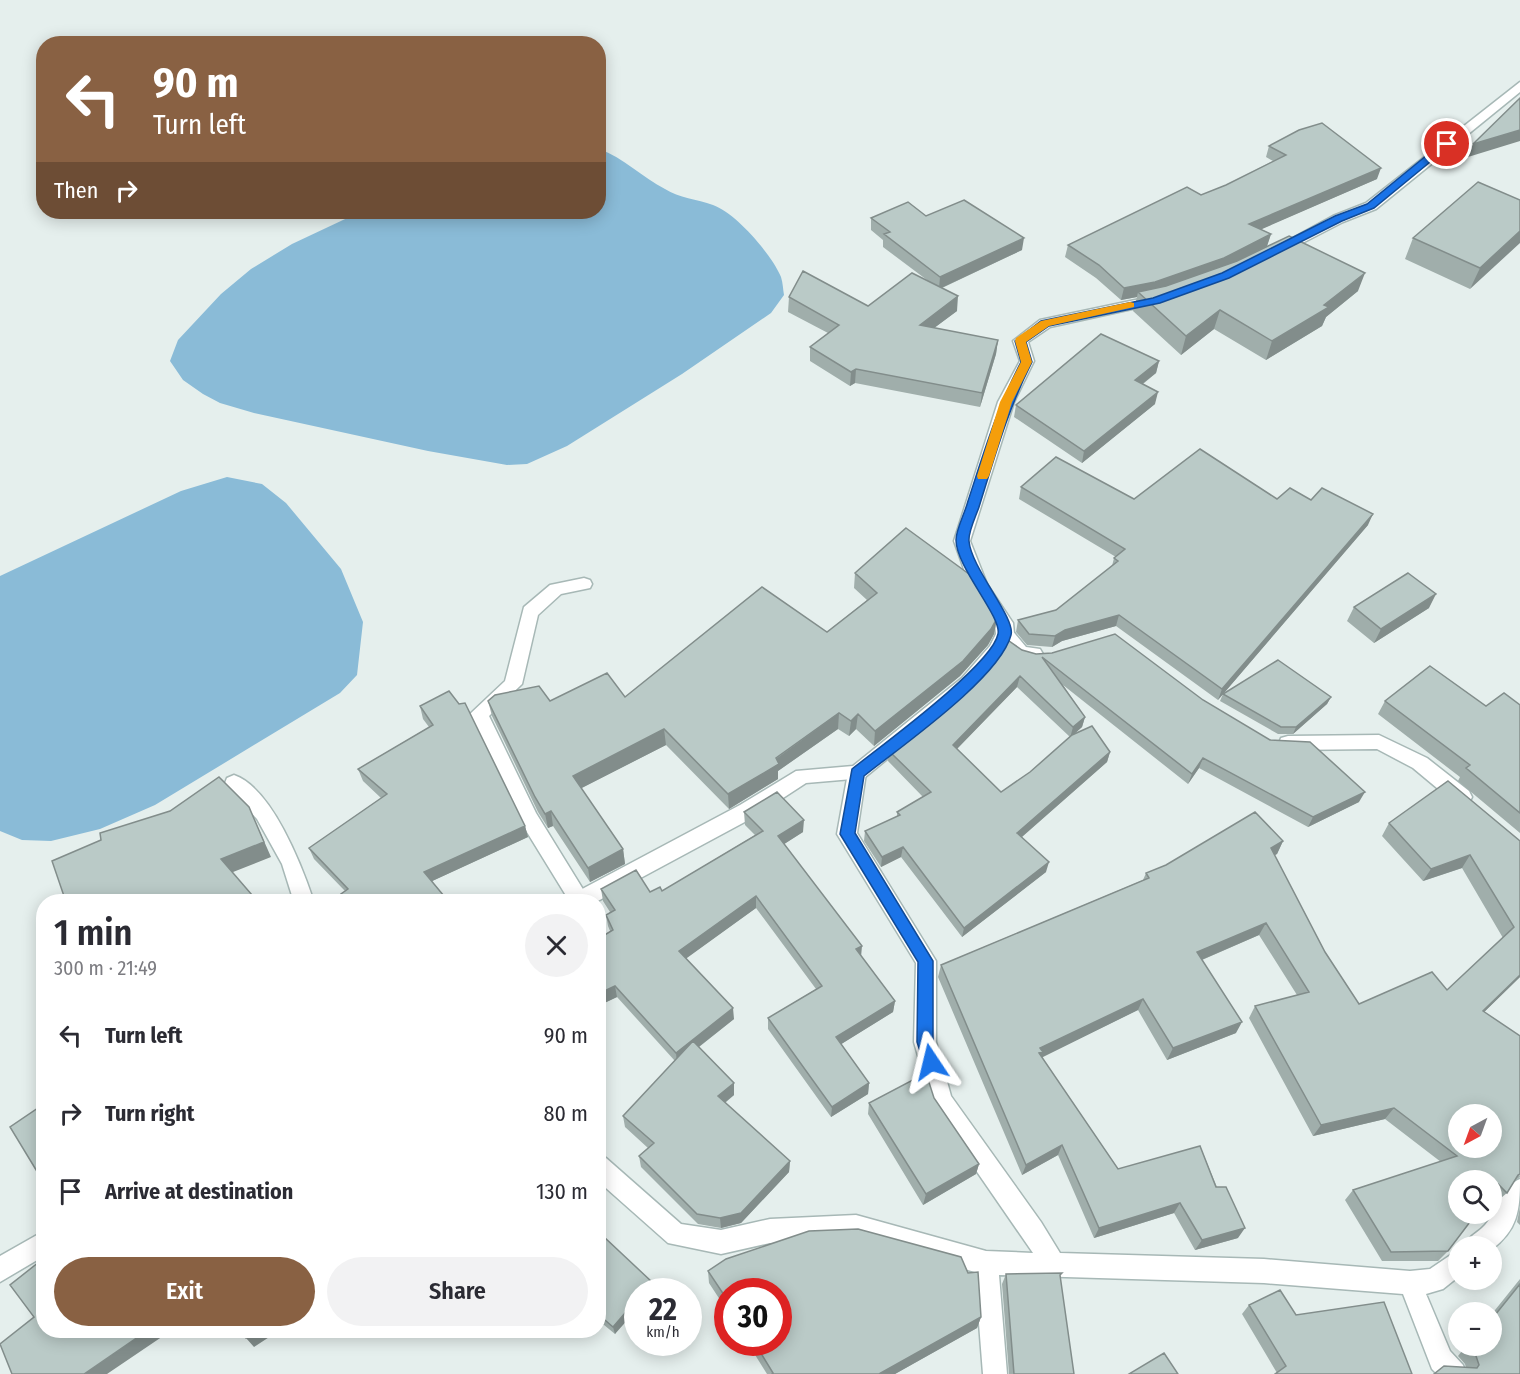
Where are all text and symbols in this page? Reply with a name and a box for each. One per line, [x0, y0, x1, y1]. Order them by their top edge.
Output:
text: 90 m [153, 58, 238, 108]
icon: left [54, 60, 132, 138]
text: Turn left [153, 109, 246, 141]
pin [1421, 118, 1472, 169]
icon: arrive [1430, 127, 1463, 160]
icon: right [110, 174, 143, 207]
text: Then [54, 177, 98, 204]
text: 1 min [54, 911, 132, 955]
button: close [525, 914, 588, 977]
text: 300 m · 21:49 [54, 956, 157, 980]
icon: left [54, 1019, 87, 1052]
text: Turn left [105, 1022, 183, 1049]
text: 90 m [544, 1022, 588, 1049]
position arrow [899, 1030, 963, 1094]
icon: right [54, 1097, 87, 1130]
text: Turn right [105, 1100, 194, 1127]
text: 80 m [543, 1100, 588, 1127]
north arrow [1448, 1104, 1502, 1158]
map controls [1448, 1104, 1502, 1356]
button: search [1448, 1170, 1502, 1224]
icon: arrive [54, 1175, 87, 1208]
text: Arrive at destination [105, 1178, 293, 1205]
text: 130 m [536, 1178, 588, 1205]
button: + [1448, 1236, 1502, 1290]
button: Exit [54, 1257, 315, 1326]
button: Share [327, 1257, 588, 1326]
speed limit sign: 30 [714, 1278, 792, 1356]
text: 22 [649, 1292, 677, 1328]
button: − [1448, 1302, 1502, 1356]
text: km/h [646, 1323, 680, 1341]

